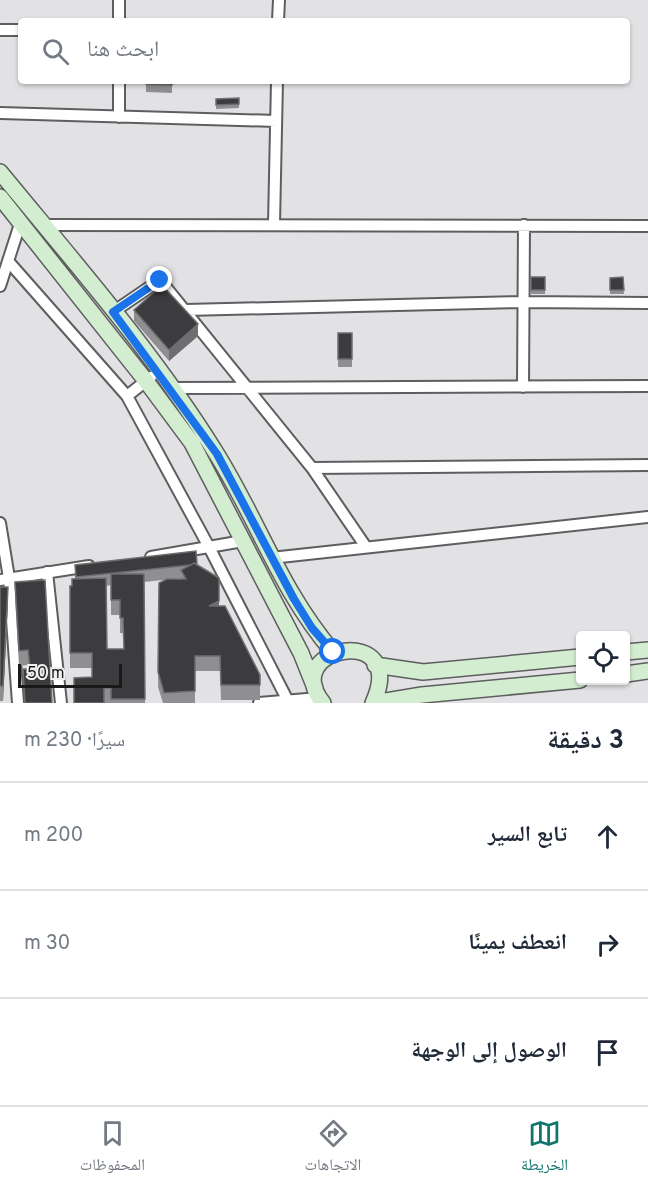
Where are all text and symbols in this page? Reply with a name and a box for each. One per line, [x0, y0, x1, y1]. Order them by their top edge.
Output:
search box [18, 18, 630, 84]
icon: search [39, 35, 72, 68]
text: ابحث هنا [87, 37, 159, 64]
route end [146, 266, 172, 292]
map controls [576, 631, 630, 685]
button: locate [576, 631, 630, 685]
route start [319, 638, 345, 664]
scale bar [18, 661, 122, 688]
text: 50 m [27, 664, 65, 684]
text: 3 دقيقة [547, 725, 624, 758]
text: سيرًا · 230 m [24, 728, 125, 754]
icon: ahead [591, 820, 624, 853]
text: تابع السير [488, 822, 567, 849]
text: 200 m [24, 823, 83, 849]
icon: right [591, 928, 624, 961]
text: انعطف يمينًا [468, 930, 567, 957]
text: 30 m [24, 931, 70, 957]
icon: arrive [591, 1036, 624, 1069]
text: الوصول إلى الوجهة [411, 1038, 567, 1065]
tab: المحفوظات [80, 1117, 145, 1180]
tab: الاتجاهات [305, 1117, 361, 1180]
tab: الخريطة [521, 1117, 568, 1180]

